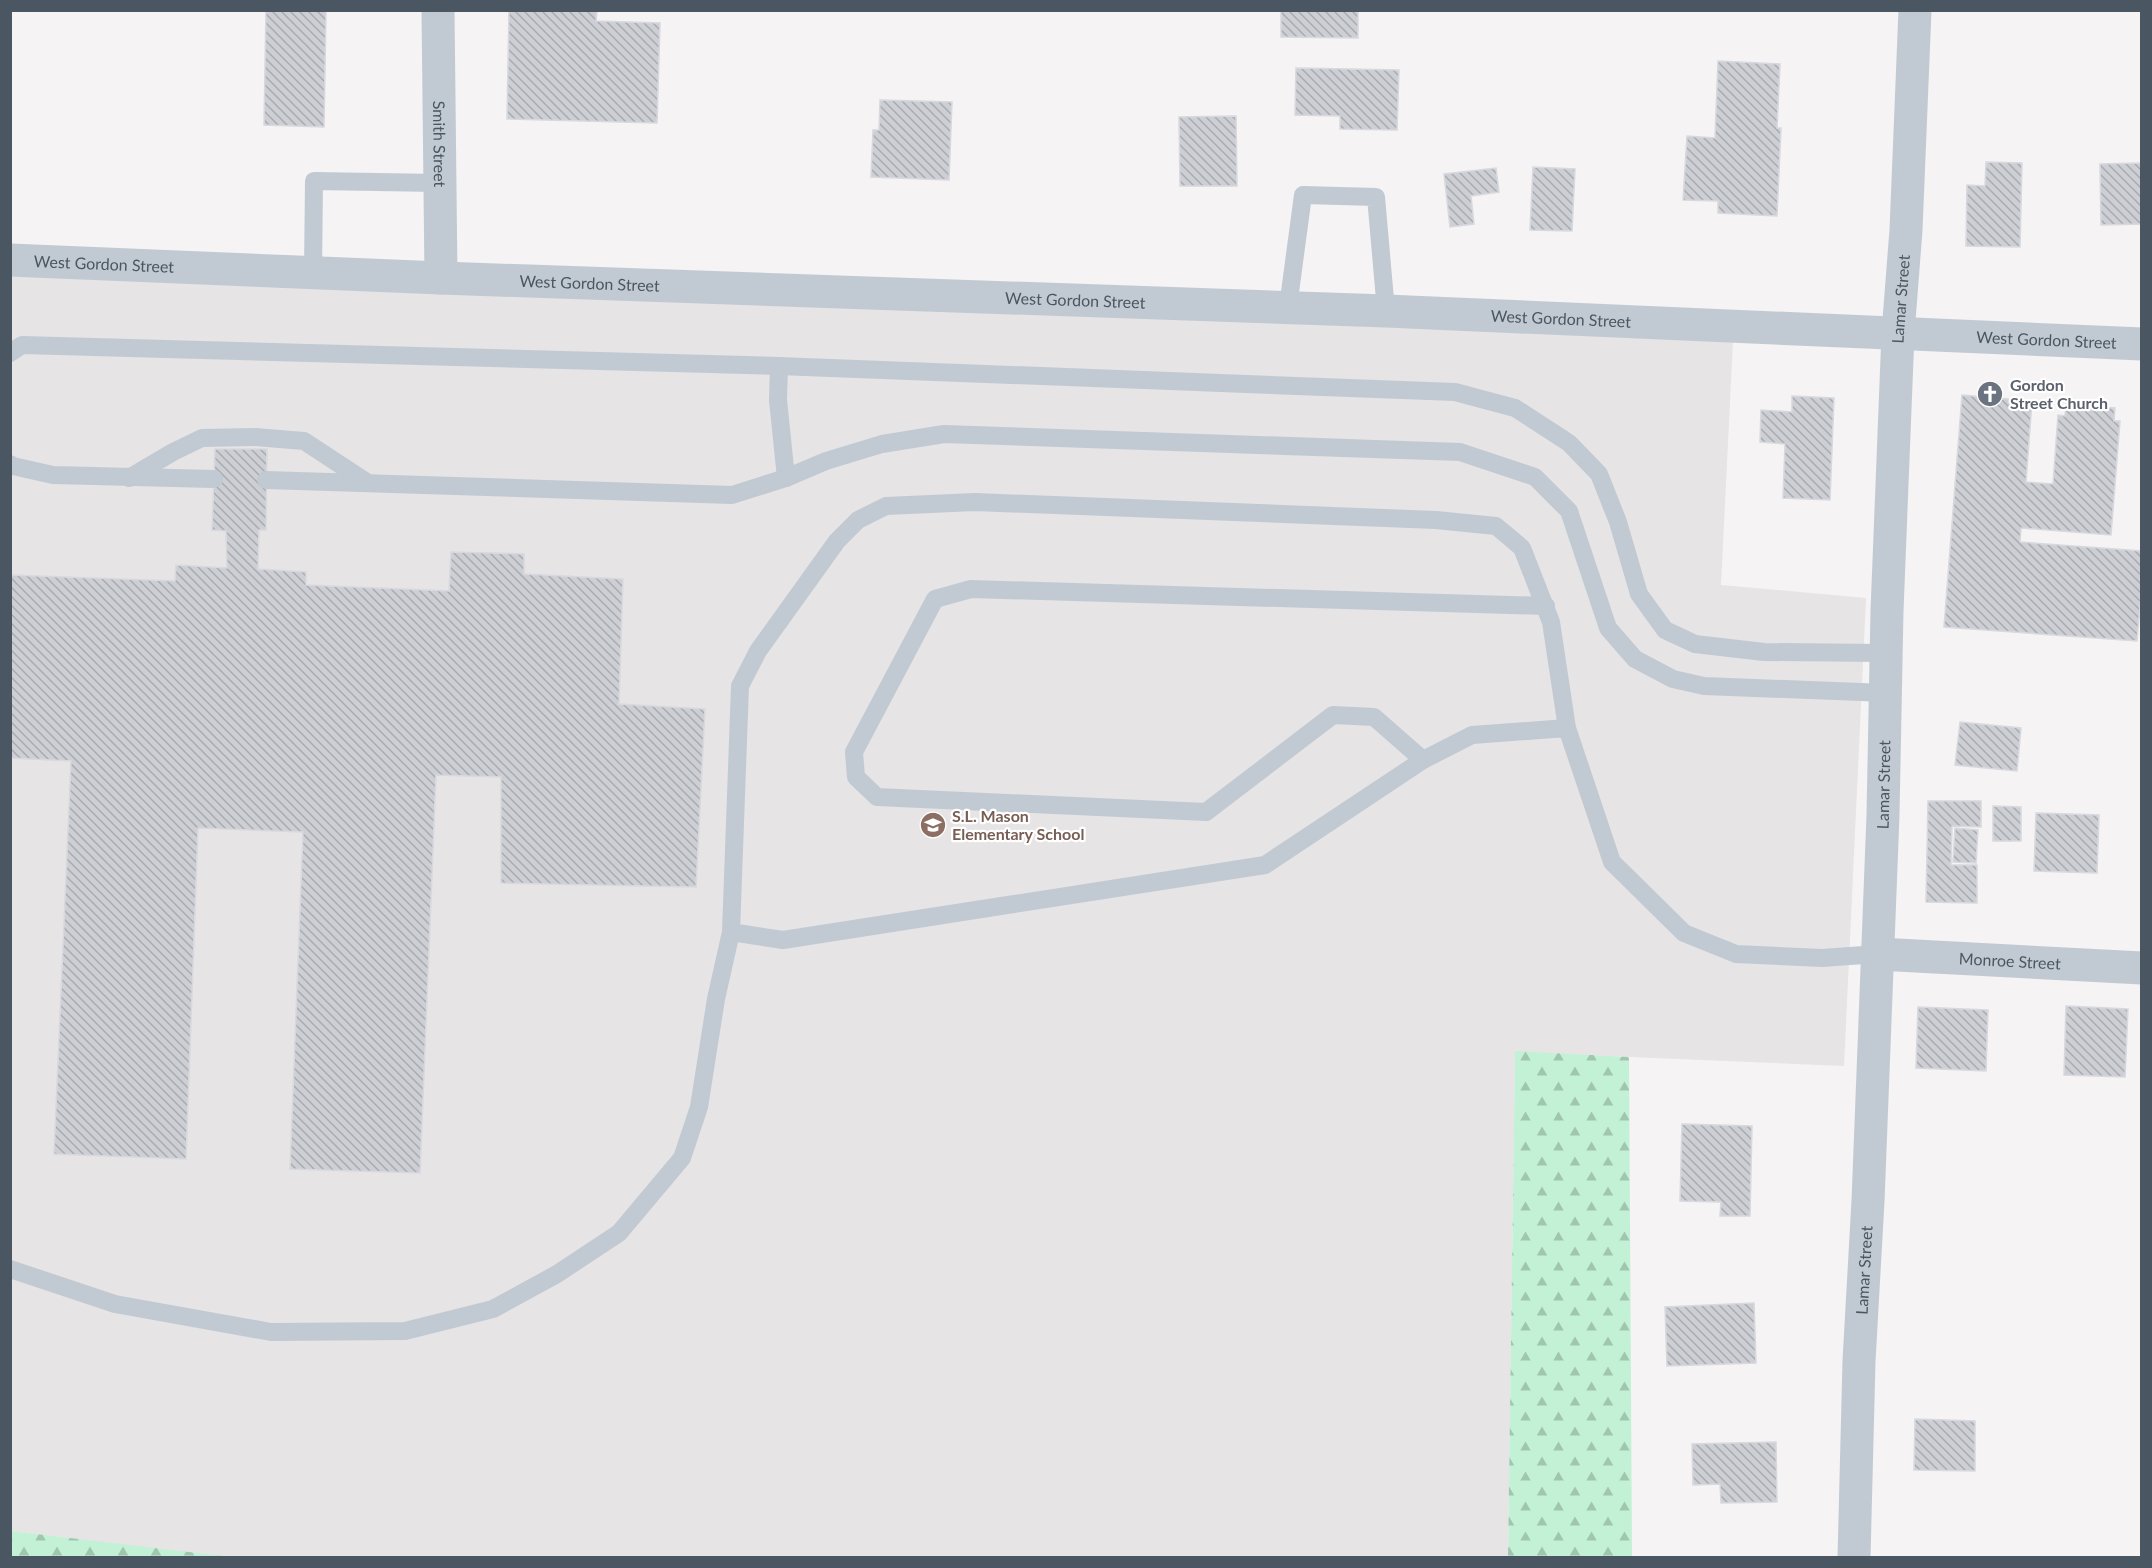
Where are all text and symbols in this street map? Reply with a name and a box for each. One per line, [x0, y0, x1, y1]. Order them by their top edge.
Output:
street label: Smith Street [430, 101, 450, 188]
street label: West Gordon Street [33, 251, 175, 276]
street label: Lamar Street [1888, 254, 1913, 344]
street label: West Gordon Street [519, 271, 660, 295]
street label: West Gordon Street [1005, 288, 1146, 312]
street label: West Gordon Street [1490, 306, 1632, 331]
street label: West Gordon Street [1976, 327, 2117, 352]
place label: Gordon Street Church [2010, 375, 2108, 412]
church icon: Gordon Street Church [1975, 379, 2005, 409]
street label: Lamar Street [1872, 740, 1893, 829]
place label: S.L. Mason Elementary School [952, 806, 1084, 843]
school or university icon: S.L. Mason Elementary School [918, 810, 948, 840]
street label: Monroe Street [1958, 948, 2061, 973]
street label: Lamar Street [1852, 1225, 1876, 1315]

